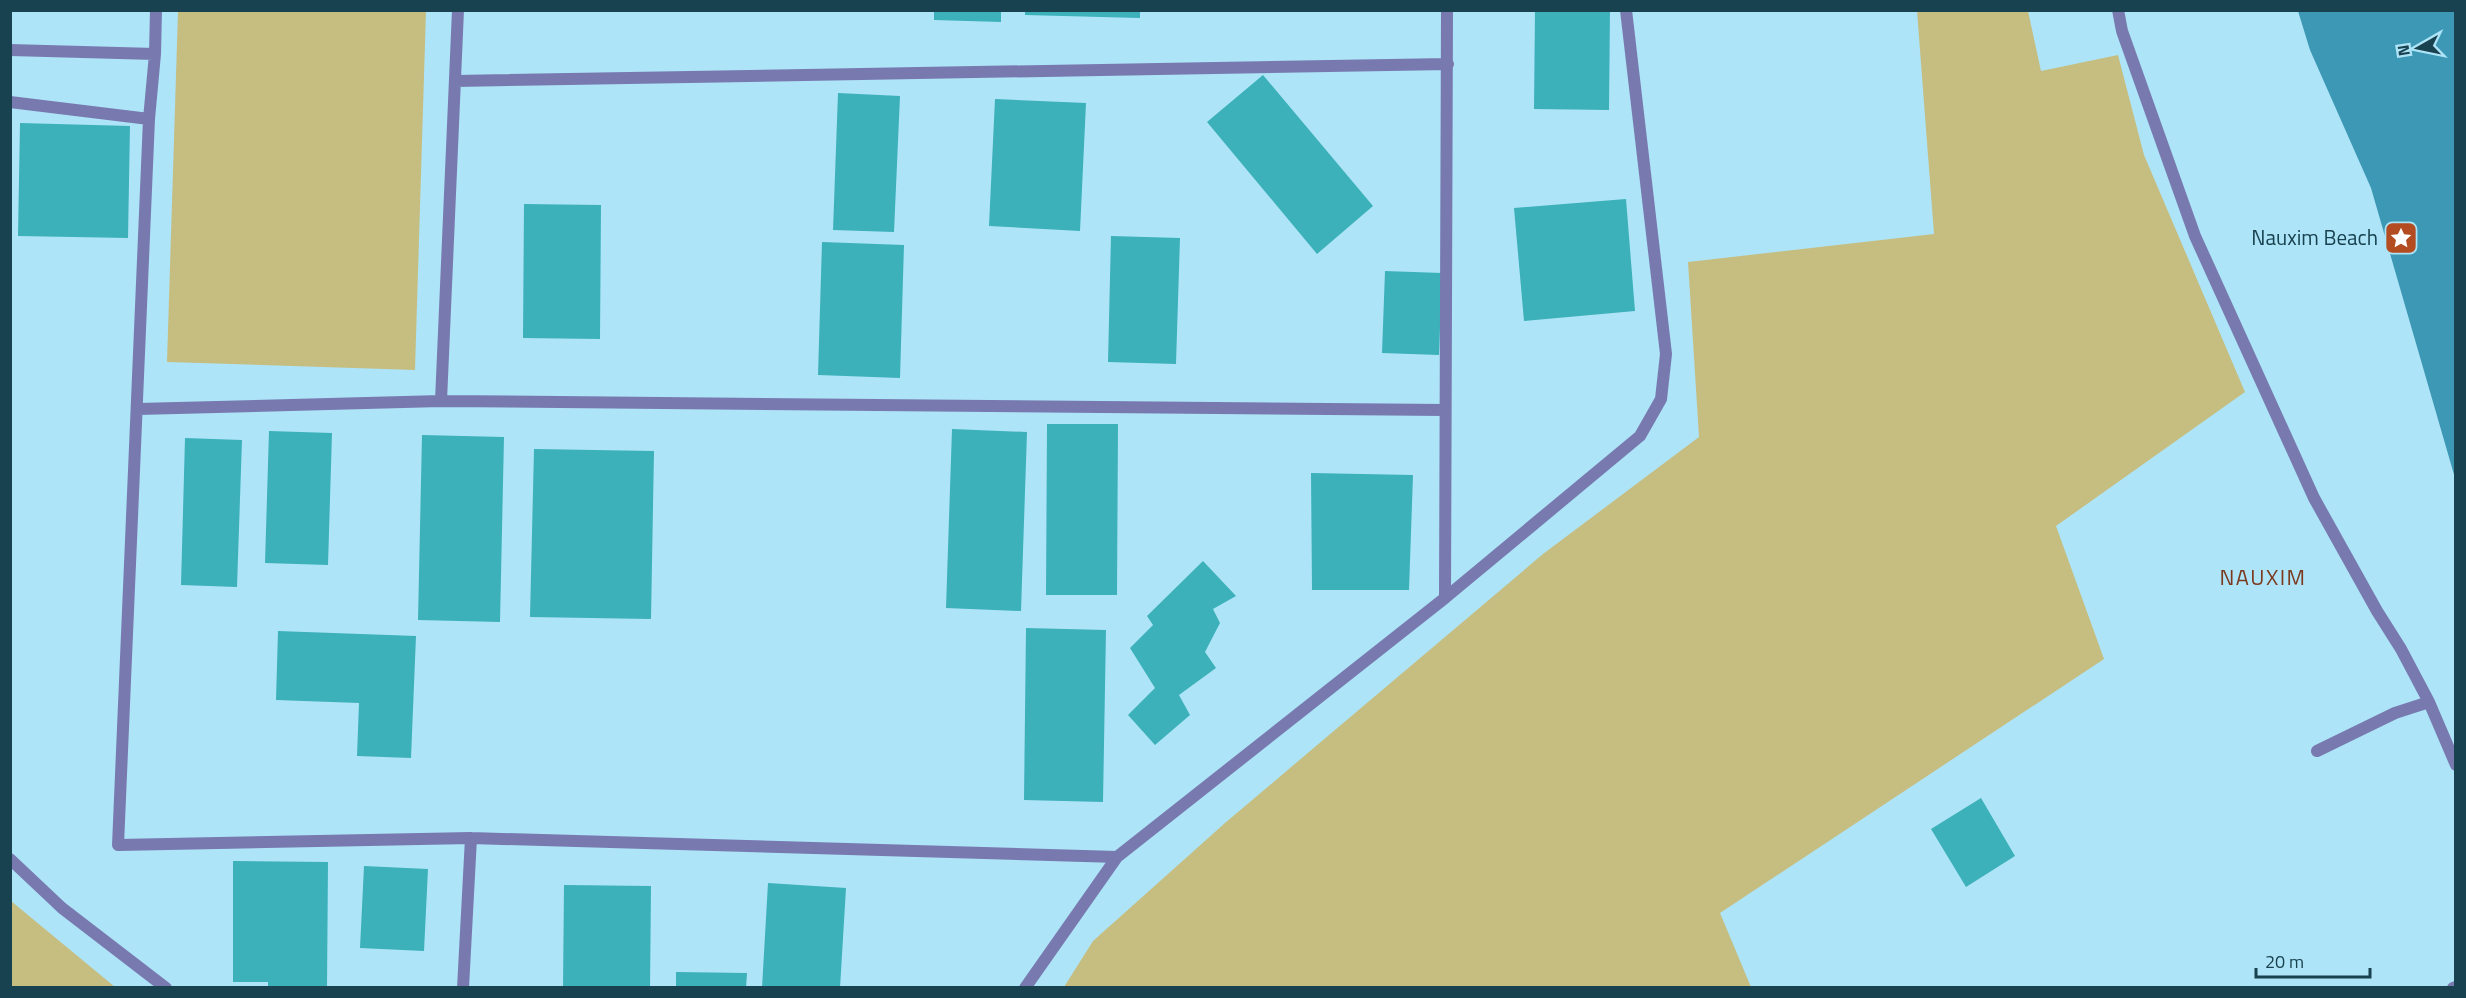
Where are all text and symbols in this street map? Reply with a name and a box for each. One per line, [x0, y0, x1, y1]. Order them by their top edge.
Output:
north arrow [2388, 18, 2448, 78]
text: N [2390, 43, 2416, 58]
place icon: Nauxim Beach [2383, 220, 2419, 256]
place label: Nauxim Beach [2251, 221, 2378, 253]
district label: NAUXIM [2219, 560, 2307, 594]
scale bar [2256, 941, 2370, 979]
text: 20 m [2265, 948, 2304, 975]

